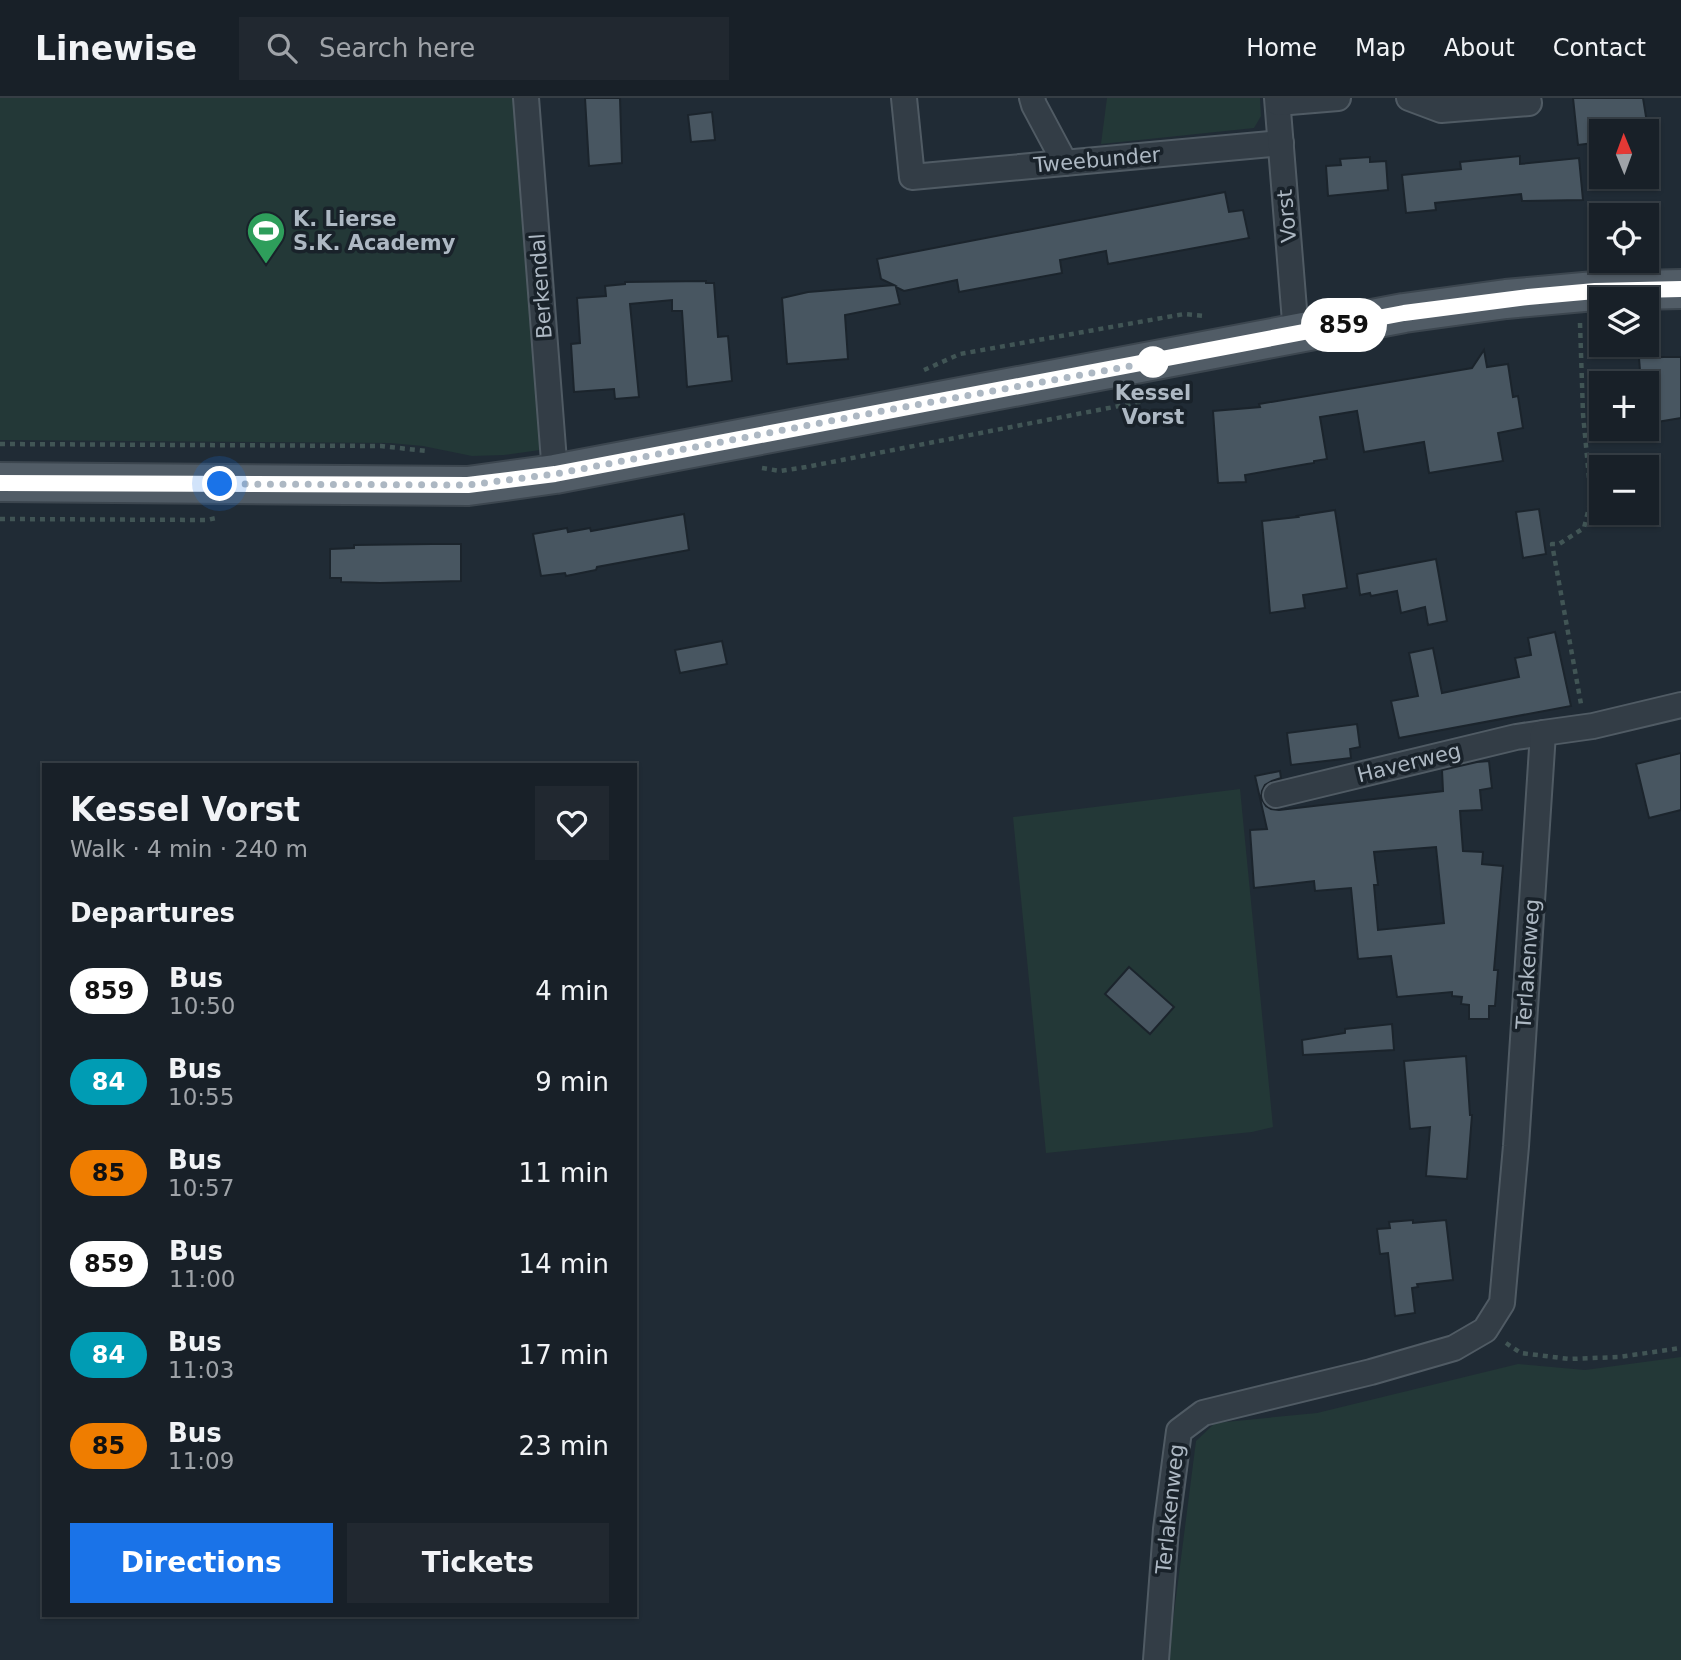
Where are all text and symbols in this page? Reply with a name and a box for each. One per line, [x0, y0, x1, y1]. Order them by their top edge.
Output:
search box [239, 17, 729, 80]
text: Linewise [35, 29, 197, 68]
icon: search [263, 29, 301, 67]
text: Search here [319, 33, 475, 63]
text: Home [1246, 34, 1317, 62]
text: Map [1355, 34, 1406, 62]
text: About [1444, 34, 1515, 62]
text: Contact [1553, 34, 1646, 62]
north arrow [1589, 119, 1659, 189]
map controls [1589, 119, 1659, 525]
street label: Tweebunder [1032, 142, 1162, 178]
street label: Vorst [1273, 188, 1301, 244]
button: locate [1589, 203, 1659, 273]
place label: K. Lierse S.K. Academy [293, 207, 456, 255]
sports icon: K. Lierse S.K. Academy [245, 210, 287, 265]
street label: Berkendal [525, 232, 557, 340]
button: layers [1589, 287, 1659, 357]
line badge: 859 [1304, 302, 1384, 348]
text: 859 [1319, 311, 1369, 339]
marker: Kessel Vorst [1138, 347, 1168, 377]
button: + [1589, 371, 1659, 441]
place label: Kessel Vorst [1115, 381, 1191, 429]
button: − [1589, 455, 1659, 525]
your location [202, 466, 237, 501]
street label: Haverweg [1355, 739, 1463, 787]
button: heart [535, 786, 609, 860]
text: Kessel Vorst [70, 790, 300, 829]
text: Walk · 4 min · 240 m [70, 836, 308, 862]
text: Departures [70, 898, 235, 928]
street label: Terlakenweg [1511, 898, 1545, 1031]
text: Bus [169, 963, 223, 993]
text: 4 min [535, 976, 609, 1006]
text: 859 [84, 977, 134, 1005]
text: 10:50 [169, 993, 235, 1019]
text: Bus [168, 1054, 222, 1084]
text: 9 min [535, 1067, 609, 1097]
text: 84 [92, 1068, 125, 1096]
text: 10:55 [168, 1084, 234, 1110]
text: Bus [168, 1145, 222, 1175]
text: 11 min [519, 1158, 609, 1188]
text: 85 [92, 1159, 125, 1187]
text: 10:57 [168, 1175, 234, 1201]
text: Bus [169, 1236, 223, 1266]
text: 14 min [519, 1249, 609, 1279]
text: 859 [84, 1250, 134, 1278]
text: 11:00 [169, 1266, 235, 1292]
text: Bus [168, 1327, 222, 1357]
text: 17 min [519, 1340, 609, 1370]
text: 84 [92, 1341, 125, 1369]
text: 11:03 [168, 1357, 234, 1383]
text: Bus [168, 1418, 222, 1448]
text: 23 min [519, 1431, 609, 1461]
text: 85 [92, 1432, 125, 1460]
street label: Terlakenweg [1151, 1443, 1189, 1576]
text: 11:09 [168, 1448, 234, 1474]
button: Directions [70, 1523, 333, 1603]
button: Tickets [347, 1523, 609, 1603]

